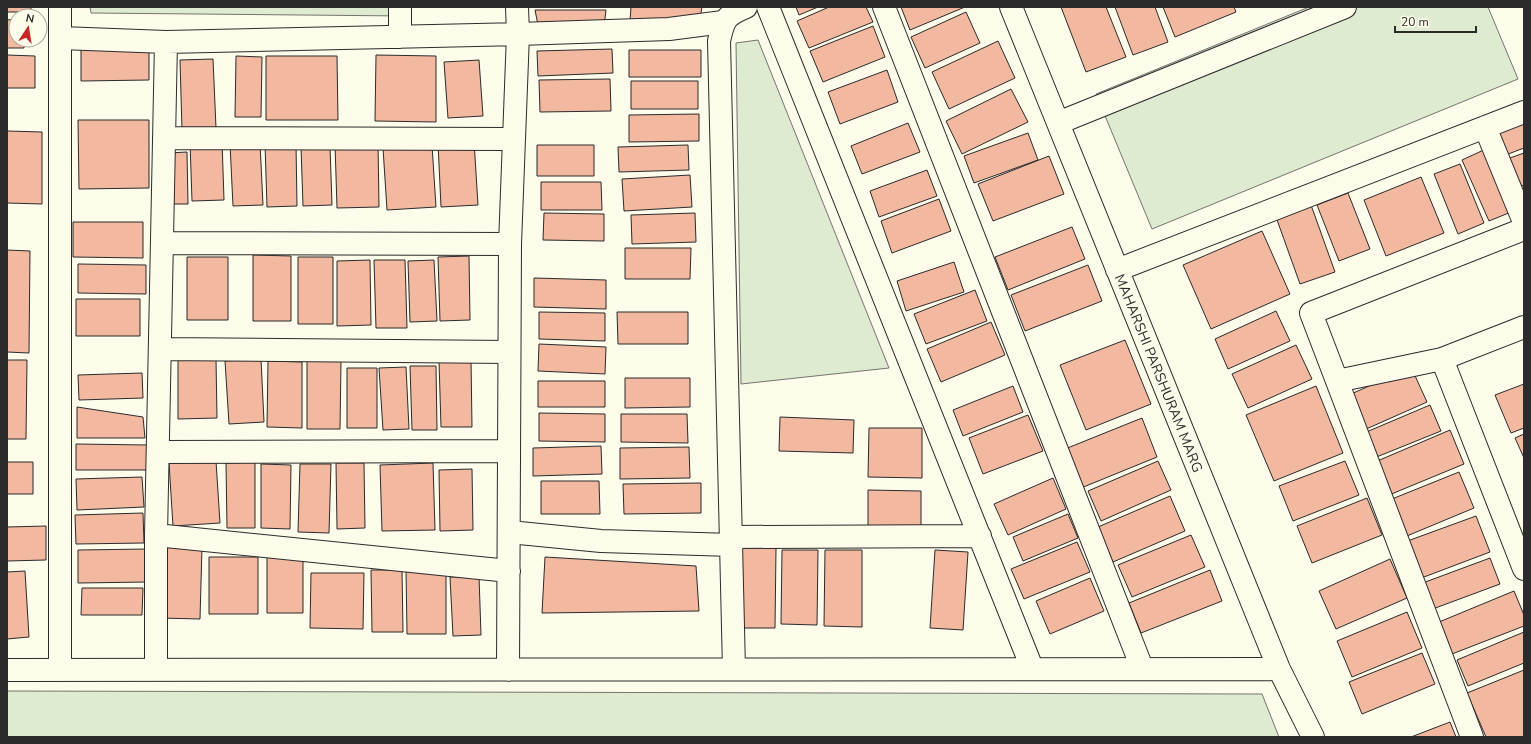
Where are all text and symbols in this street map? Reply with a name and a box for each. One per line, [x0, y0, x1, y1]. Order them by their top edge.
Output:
north arrow [8, 8, 48, 48]
scale bar [1395, 8, 1476, 34]
text: N [24, 11, 36, 27]
text: 20 m [1401, 14, 1429, 30]
street label: MAHARSHI PARSHURAM MARG [1110, 271, 1207, 475]

